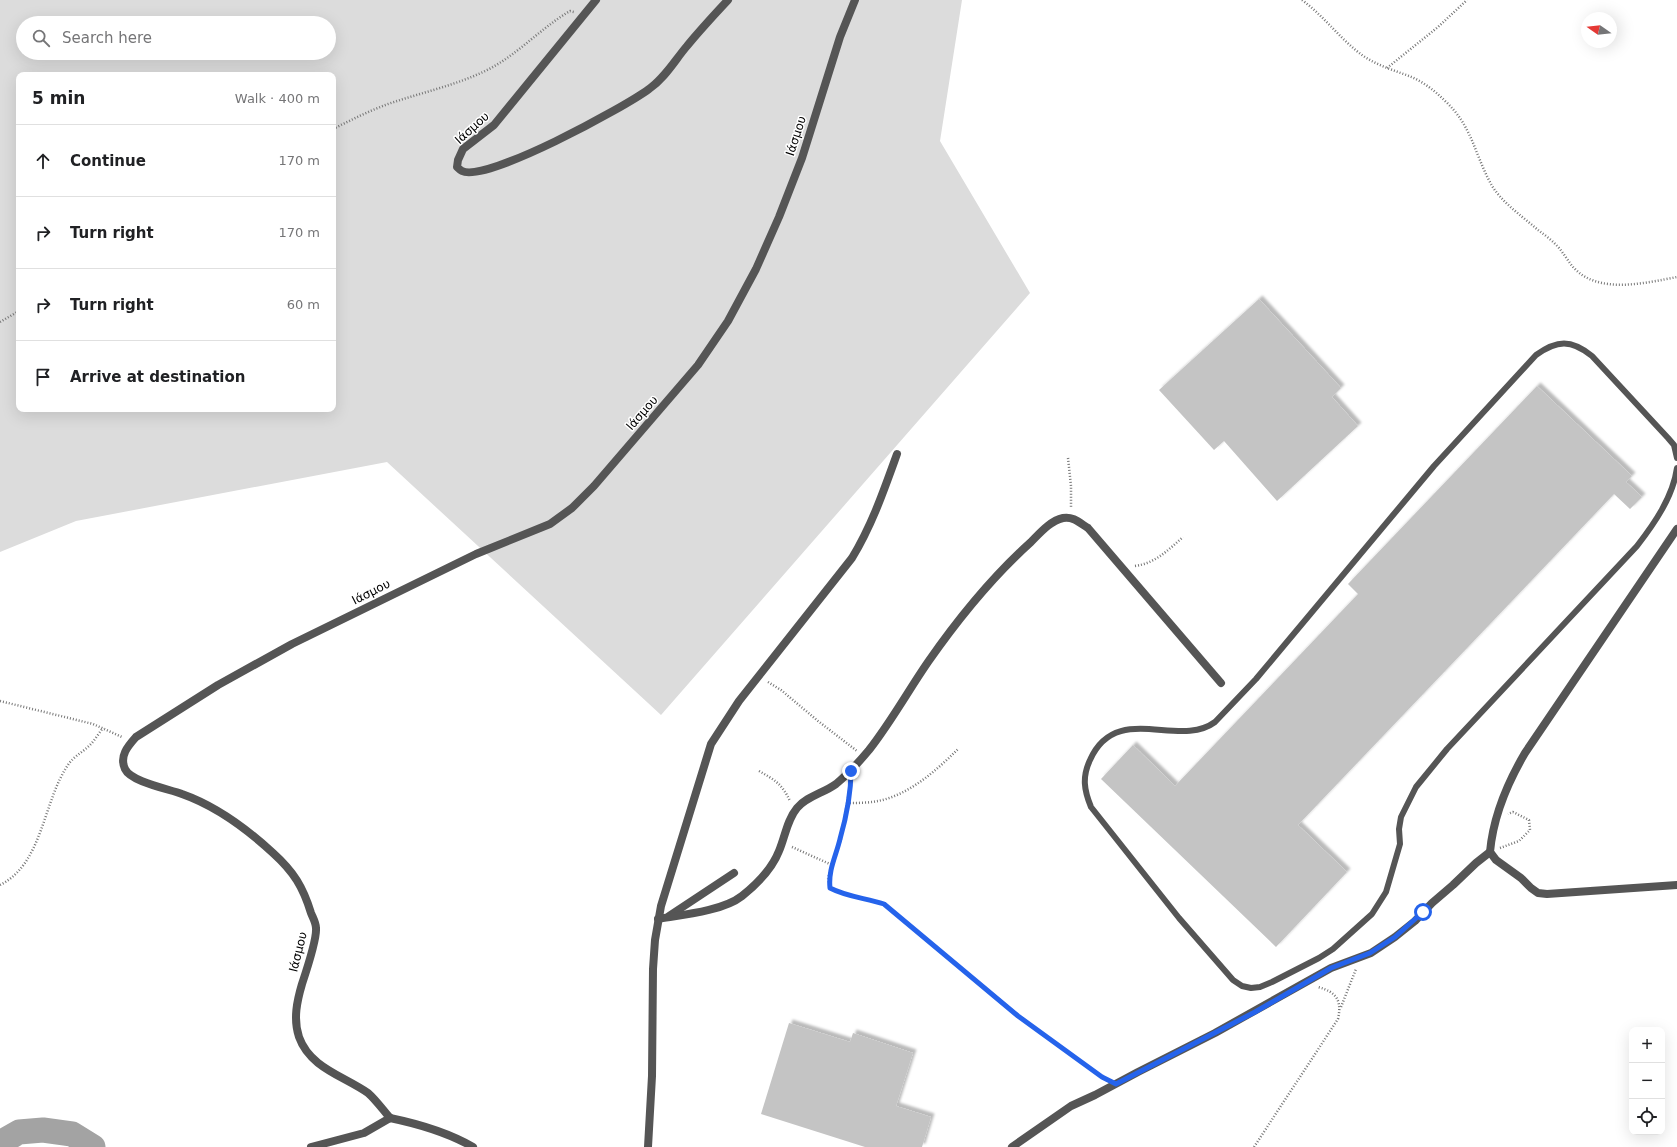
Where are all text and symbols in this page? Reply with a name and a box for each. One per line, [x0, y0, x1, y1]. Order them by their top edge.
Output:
north arrow [1581, 12, 1617, 48]
search box [16, 16, 336, 60]
icon: search [30, 27, 52, 49]
text: Search here [62, 29, 152, 47]
text: 5 min [32, 88, 85, 108]
text: Walk · 400 m [235, 91, 320, 106]
street label: Ιάσμου [452, 109, 492, 147]
street label: Ιάσμου [783, 114, 809, 158]
icon: ahead [32, 150, 54, 172]
text: Continue [70, 152, 146, 170]
text: 170 m [278, 153, 320, 168]
icon: right [32, 222, 54, 244]
text: Turn right [70, 224, 154, 242]
text: 170 m [278, 225, 320, 240]
icon: right [32, 294, 54, 316]
text: Turn right [70, 296, 154, 314]
text: 60 m [287, 297, 320, 312]
icon: arrive [32, 366, 54, 388]
text: Arrive at destination [70, 368, 245, 386]
street label: Ιάσμου [623, 393, 661, 433]
street label: Ιάσμου [350, 576, 392, 608]
route end [842, 762, 860, 780]
route start [1414, 903, 1432, 921]
street label: Ιάσμου [286, 930, 310, 974]
map controls [1629, 1027, 1665, 1135]
button: + [1629, 1027, 1665, 1063]
button: − [1629, 1063, 1665, 1099]
button: locate [1629, 1099, 1665, 1135]

